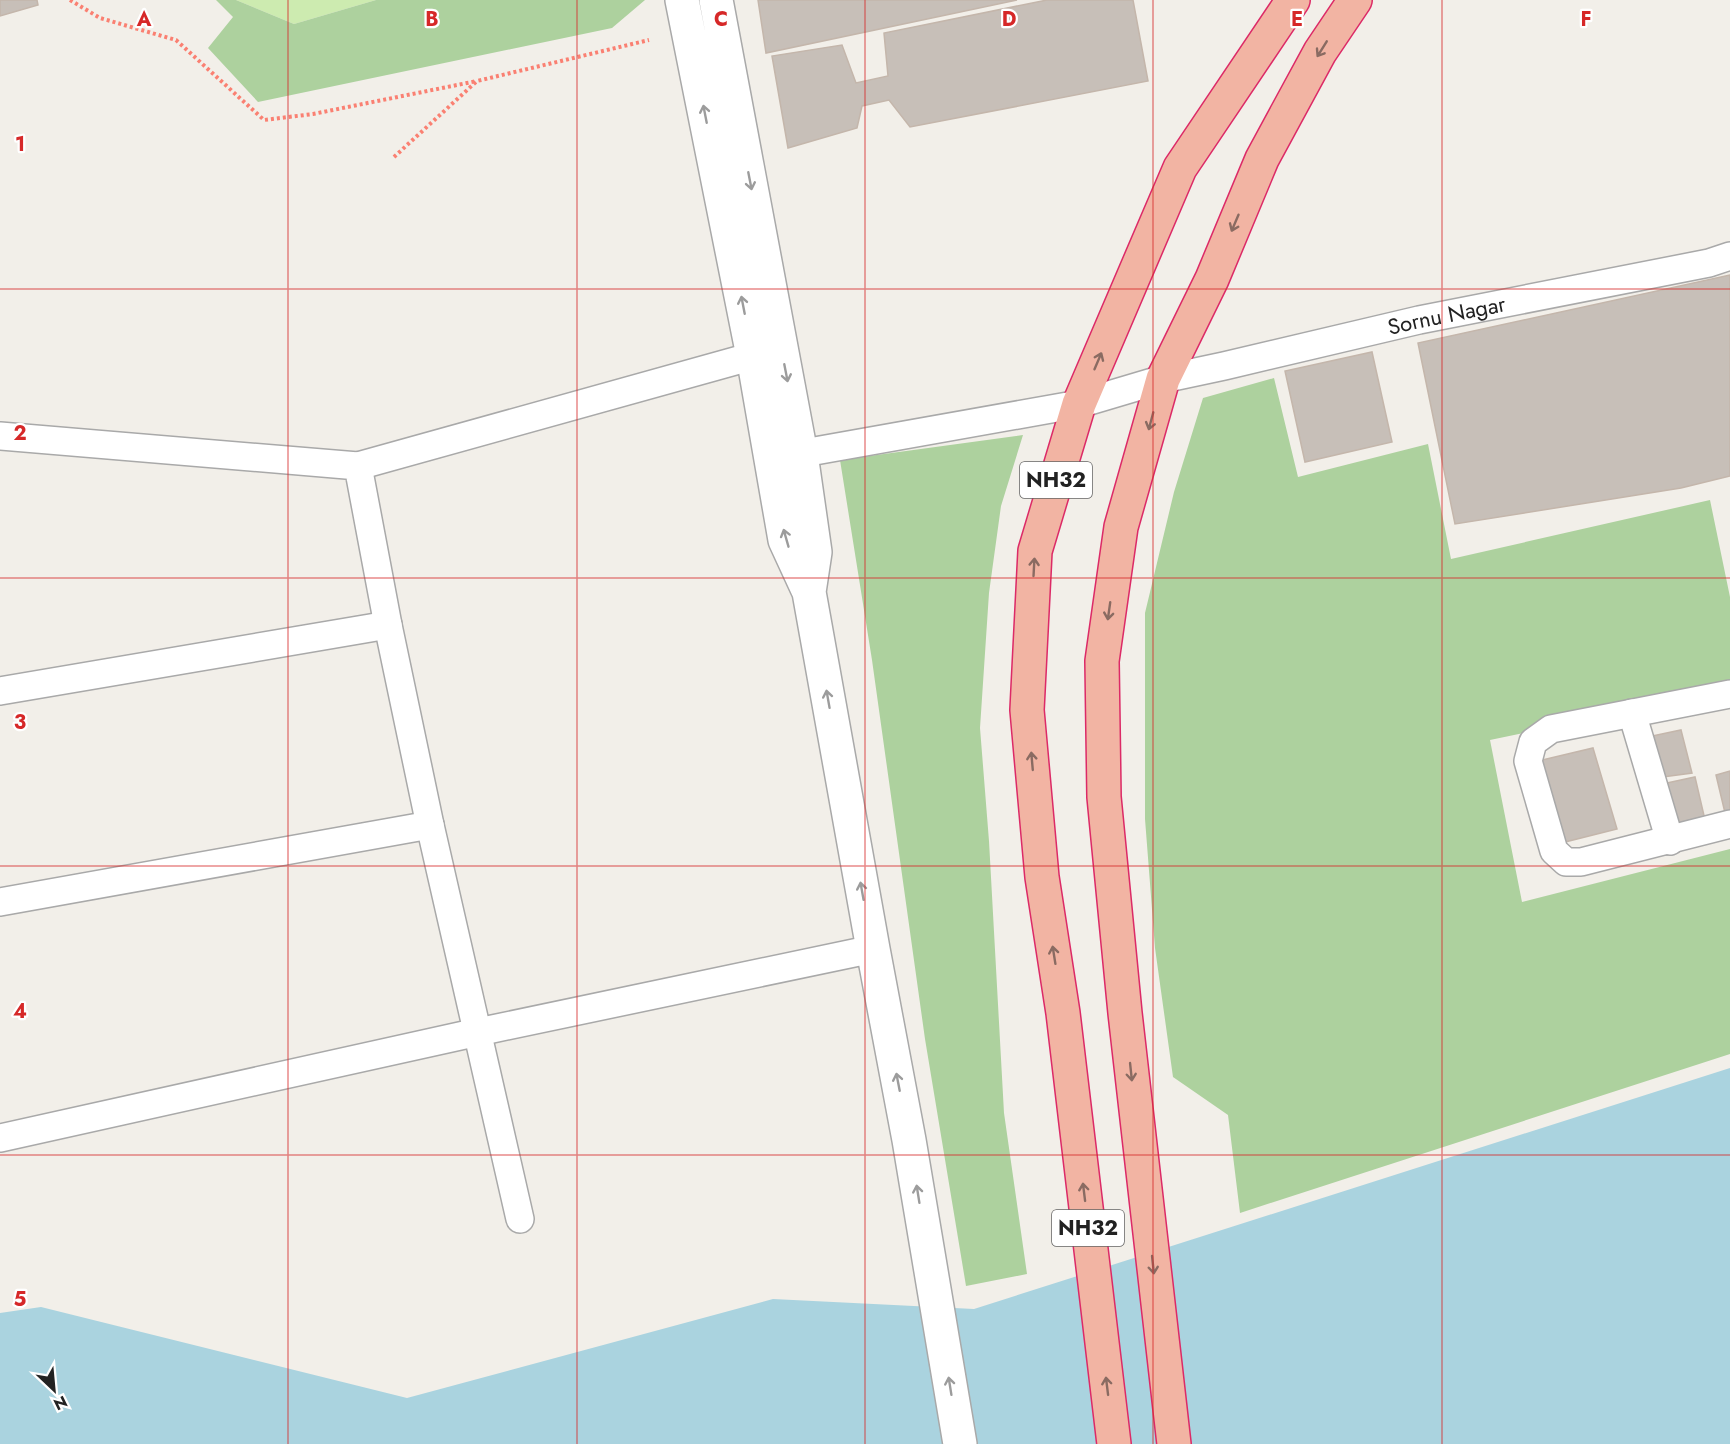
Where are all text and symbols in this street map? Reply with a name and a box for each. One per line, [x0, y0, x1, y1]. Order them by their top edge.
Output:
text: A [136, 5, 152, 34]
text: B [425, 5, 439, 34]
text: C [714, 5, 728, 34]
text: D [1002, 5, 1016, 34]
text: E [1291, 5, 1303, 34]
text: F [1580, 5, 1592, 34]
one-way arrow [1316, 40, 1328, 57]
one-way arrow [699, 105, 711, 124]
text: 1 [15, 130, 25, 159]
one-way arrow [745, 171, 756, 191]
one-way arrow [1229, 213, 1240, 232]
street label: Sornu Nagar [1384, 287, 1509, 343]
one-way arrow [737, 296, 748, 316]
one-way arrow [1092, 353, 1104, 371]
one-way arrow [781, 363, 792, 382]
one-way arrow [1145, 411, 1156, 430]
text: 2 [13, 419, 27, 448]
road number: NH32 [1020, 462, 1092, 498]
one-way arrow [780, 529, 791, 548]
one-way arrow [1029, 557, 1040, 577]
one-way arrow [1104, 601, 1115, 621]
one-way arrow [822, 689, 833, 709]
text: 3 [14, 708, 26, 737]
one-way arrow [1026, 752, 1037, 772]
one-way arrow [856, 881, 867, 901]
one-way arrow [1048, 946, 1059, 966]
text: 4 [13, 997, 27, 1026]
one-way arrow [1126, 1061, 1137, 1081]
one-way arrow [892, 1073, 903, 1093]
one-way arrow [1078, 1183, 1089, 1203]
one-way arrow [913, 1185, 924, 1204]
road number: NH32 [1052, 1210, 1124, 1246]
one-way arrow [1148, 1255, 1159, 1275]
text: 5 [14, 1285, 27, 1314]
north arrow [24, 1360, 84, 1420]
one-way arrow [1101, 1376, 1112, 1396]
one-way arrow [945, 1377, 956, 1397]
text: N [50, 1390, 71, 1416]

